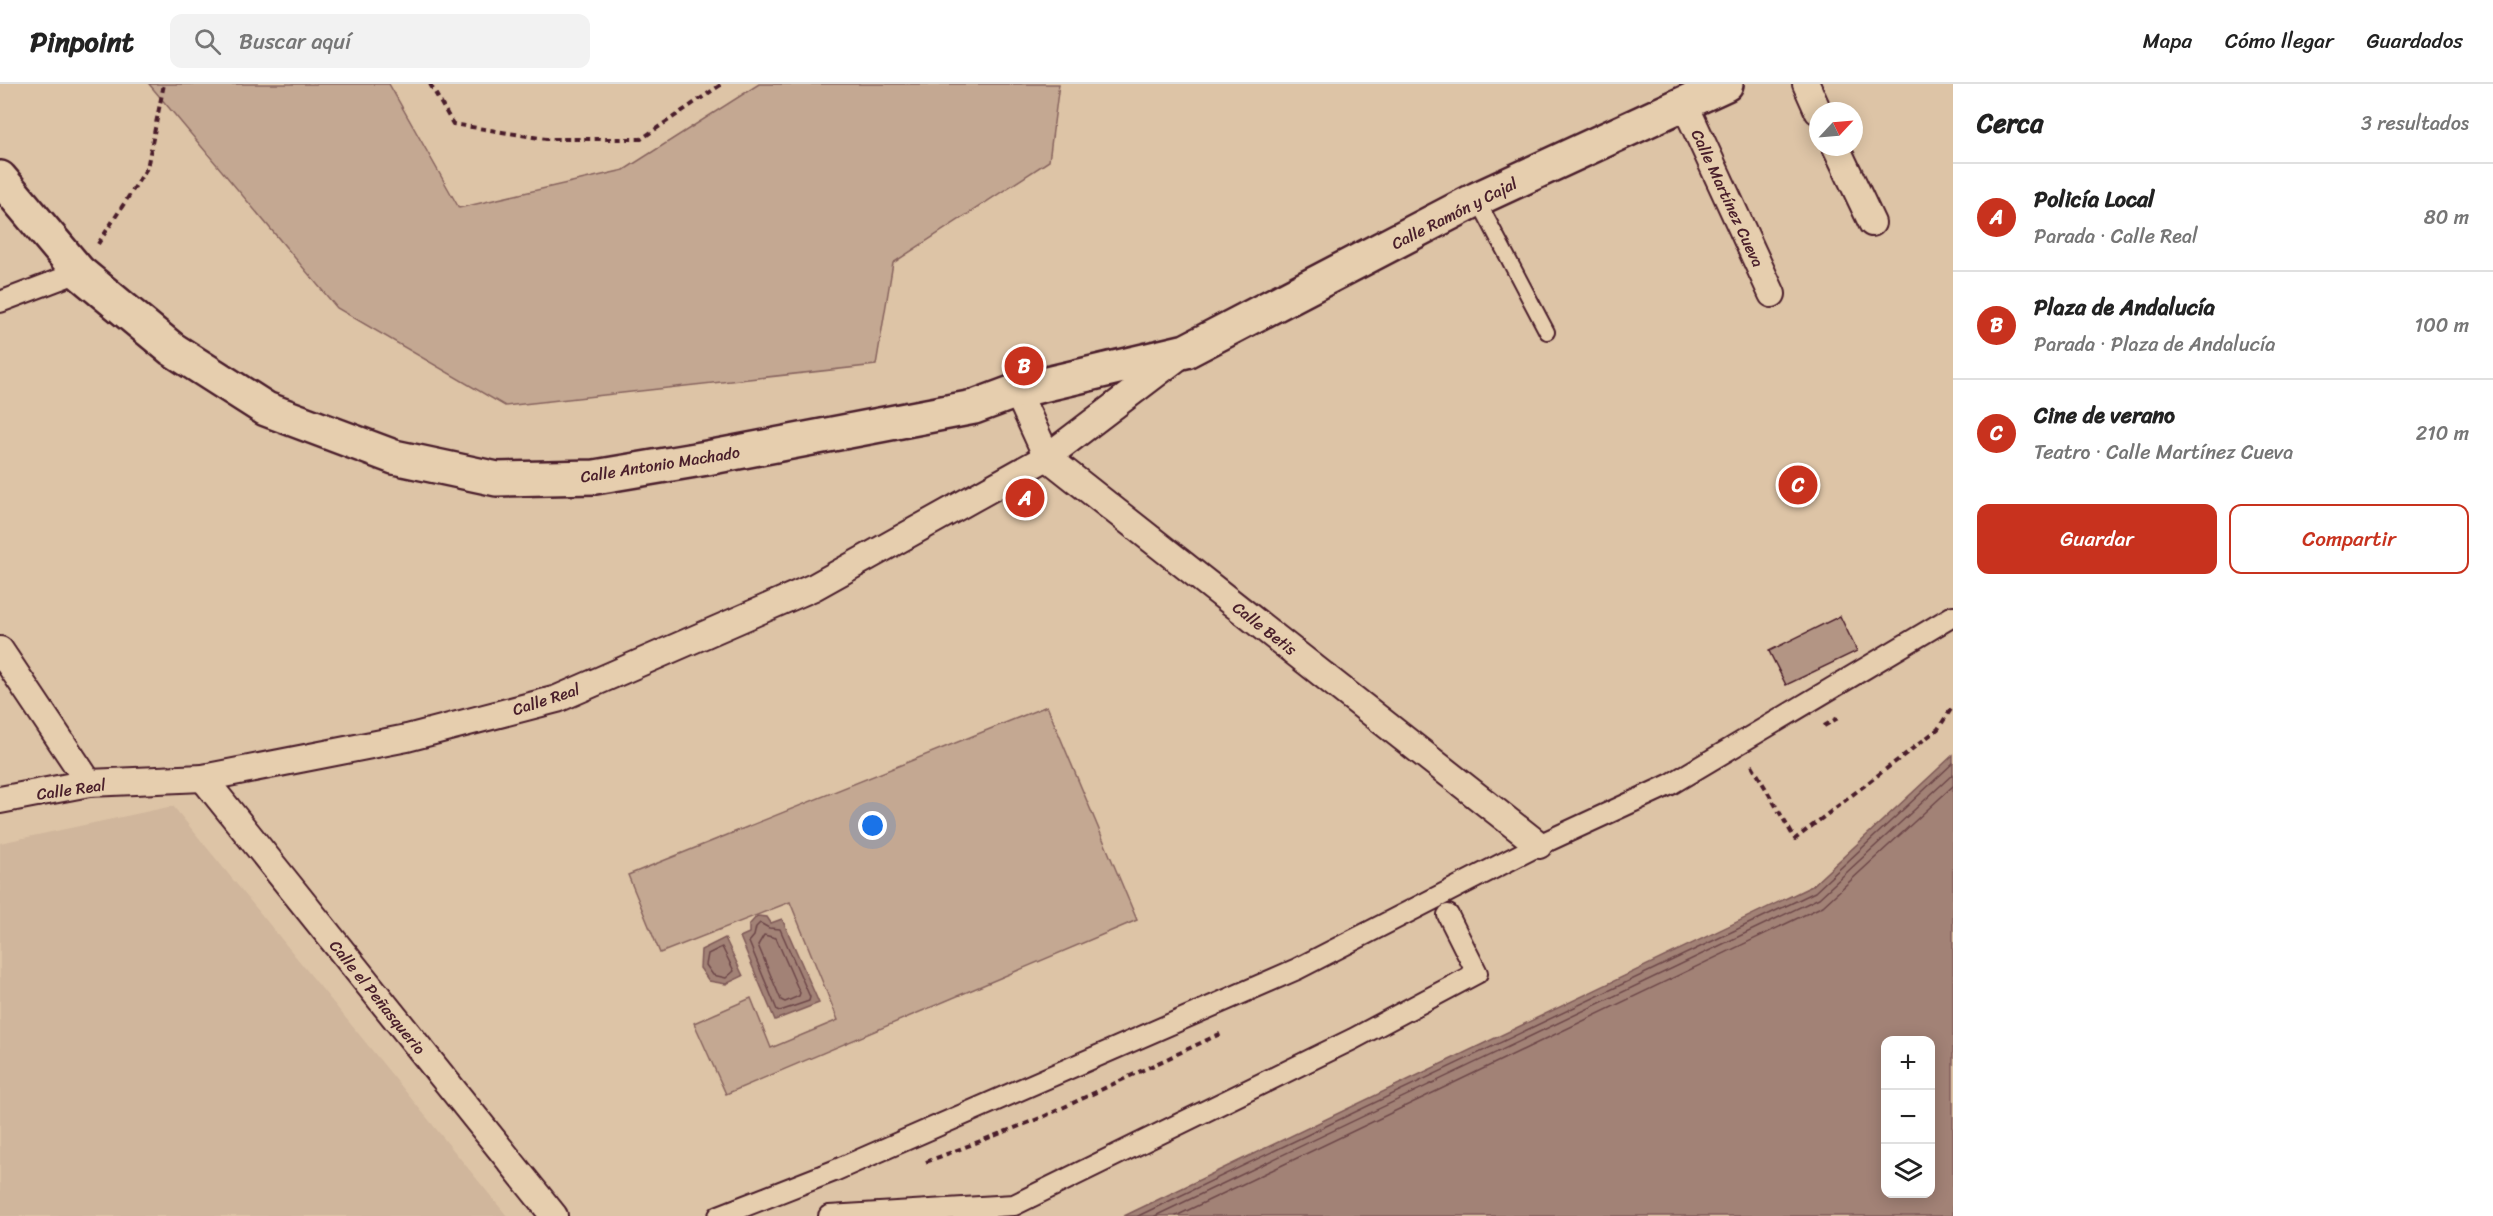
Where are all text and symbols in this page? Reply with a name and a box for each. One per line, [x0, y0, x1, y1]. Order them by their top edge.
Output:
search box [170, 14, 590, 68]
text: Pinpoint [30, 17, 134, 66]
text: Buscar aquí [239, 22, 351, 61]
text: Mapa [2143, 22, 2192, 60]
text: Cómo llegar [2225, 22, 2334, 60]
text: Guardados [2367, 22, 2463, 60]
icon: search [191, 25, 224, 58]
text: Cerca [1977, 100, 2043, 146]
north arrow [1809, 102, 1863, 156]
text: 3 resultados [2361, 106, 2469, 141]
street label: Calle Martínez Cueva [1683, 124, 1772, 272]
street label: Calle Ramón y Cajal [1386, 169, 1523, 258]
text: Policía Local [2034, 180, 2154, 219]
text: A [1990, 200, 2003, 235]
text: 80 m [2424, 200, 2469, 235]
text: Parada · Calle Real [2034, 219, 2198, 254]
text: Plaza de Andalucía [2034, 288, 2215, 327]
text: B [1990, 308, 2003, 343]
text: 100 m [2415, 308, 2469, 343]
text: Parada · Plaza de Andalucía [2034, 327, 2275, 362]
pin: B [1004, 344, 1044, 388]
text: Cine de verano [2034, 396, 2175, 435]
text: C [1990, 416, 2003, 451]
text: 210 m [2416, 416, 2469, 451]
text: Teatro · Calle Martínez Cueva [2034, 435, 2293, 470]
street label: Calle Antonio Machado [578, 438, 742, 491]
pin: C [1778, 462, 1818, 508]
pin: A [1006, 476, 1044, 520]
button: Guardar [1977, 504, 2217, 574]
button: Compartir [2229, 504, 2469, 574]
street label: Calle Betis [1226, 594, 1304, 664]
street label: Calle Real [509, 675, 584, 724]
street label: Calle Real [35, 770, 108, 809]
your location [858, 811, 887, 840]
street label: Calle el Peñasquerio [322, 933, 433, 1061]
map controls [1881, 1036, 1935, 1198]
button: + [1881, 1036, 1935, 1090]
button: − [1881, 1090, 1935, 1144]
button: layers [1881, 1144, 1935, 1198]

